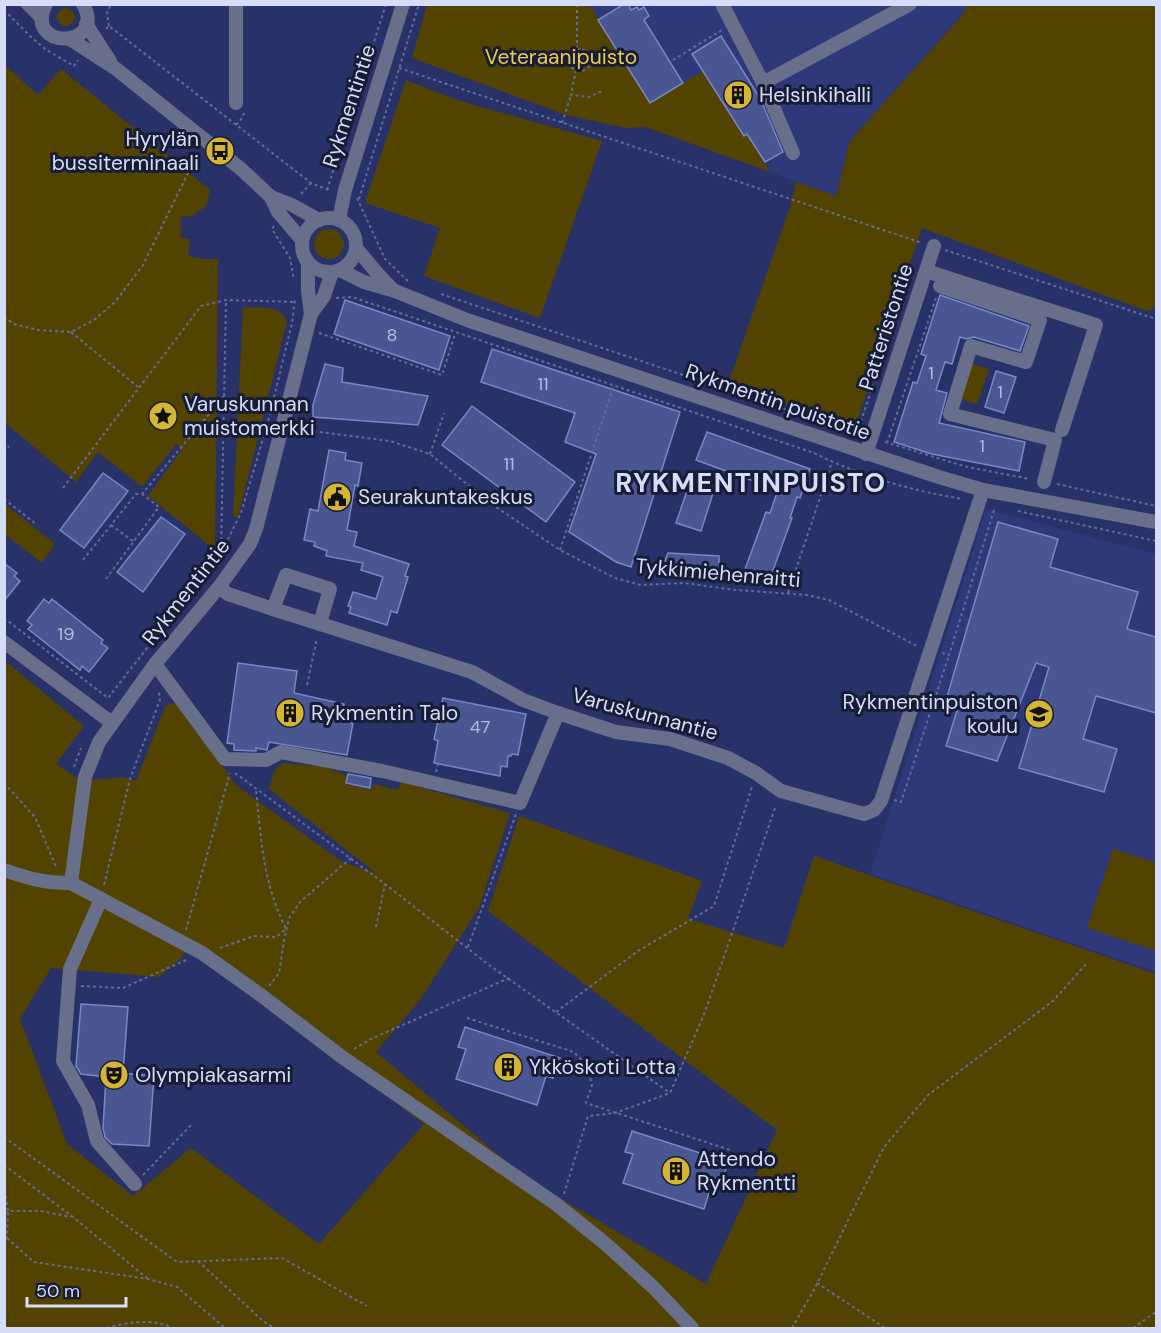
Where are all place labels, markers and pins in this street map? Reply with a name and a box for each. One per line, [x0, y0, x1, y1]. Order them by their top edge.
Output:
building icon: Helsinkihalli [722, 79, 754, 111]
place label: Helsinkihalli [759, 81, 871, 109]
place label: Hyrylän bussiterminaali [52, 125, 199, 177]
bus stop icon: Hyrylän bussiterminaali [204, 135, 236, 167]
place label: Varuskunnan muistomerkki [184, 390, 315, 442]
place icon: Varuskunnan muistomerkki [147, 400, 179, 432]
public building icon: Seurakuntakeskus [321, 481, 353, 513]
place label: Seurakuntakeskus [358, 483, 533, 511]
place label: Rykmentinpuiston koulu [843, 688, 1018, 740]
building icon: Rykmentin Talo [274, 697, 306, 729]
school or university icon: Rykmentinpuiston koulu [1023, 698, 1055, 730]
place label: Rykmentin Talo [311, 699, 458, 727]
building icon: Ykköskoti Lotta [492, 1051, 524, 1083]
place label: Ykköskoti Lotta [529, 1053, 676, 1081]
theatre icon: Olympiakasarmi [98, 1059, 130, 1091]
place label: Olympiakasarmi [135, 1061, 291, 1089]
place label: Attendo Rykmentti [697, 1145, 796, 1197]
building icon: Attendo Rykmentti [660, 1155, 692, 1187]

